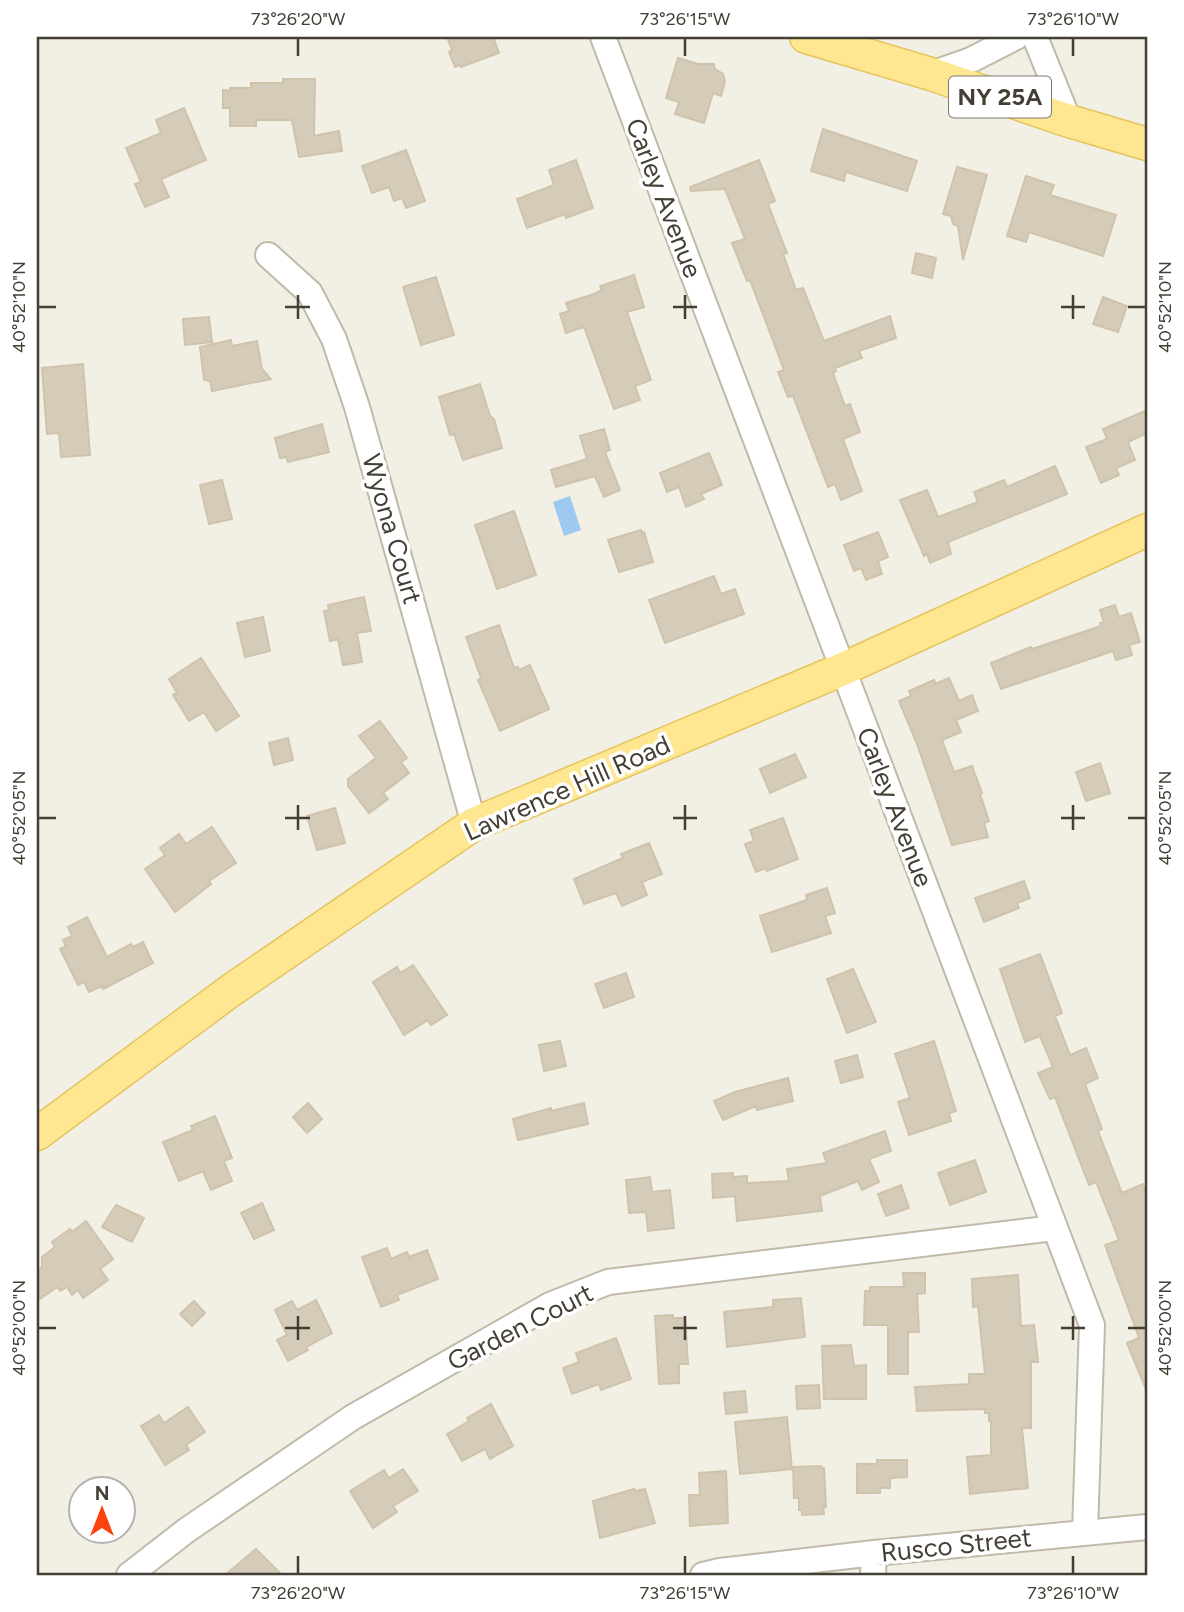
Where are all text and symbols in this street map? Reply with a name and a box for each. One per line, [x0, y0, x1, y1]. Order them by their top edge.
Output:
text: 73°26'20"W [251, 8, 346, 30]
text: 73°26'15"W [640, 8, 731, 30]
text: 73°26'10"W [1027, 8, 1120, 30]
road number: NY 25A [949, 76, 1051, 118]
street label: Carley Avenue [619, 114, 709, 282]
text: 40°52'10"N [8, 261, 30, 353]
text: 40°52'10"N [1154, 261, 1176, 353]
street label: Wyona Court [355, 450, 429, 608]
street label: Carley Avenue [850, 723, 940, 891]
street label: Lawrence Hill Road [459, 728, 675, 848]
text: 40°52'05"N [8, 771, 30, 865]
text: 40°52'05"N [1154, 771, 1176, 865]
street label: Garden Court [442, 1277, 598, 1377]
text: 40°52'00"N [8, 1280, 30, 1376]
text: 40°52'00"N [1154, 1280, 1176, 1376]
north arrow [66, 1476, 136, 1546]
text: N [95, 1482, 109, 1505]
street label: Rusco Street [879, 1521, 1033, 1569]
text: 73°26'20"W [251, 1582, 346, 1604]
text: 73°26'15"W [640, 1582, 731, 1604]
text: 73°26'10"W [1027, 1582, 1120, 1604]

